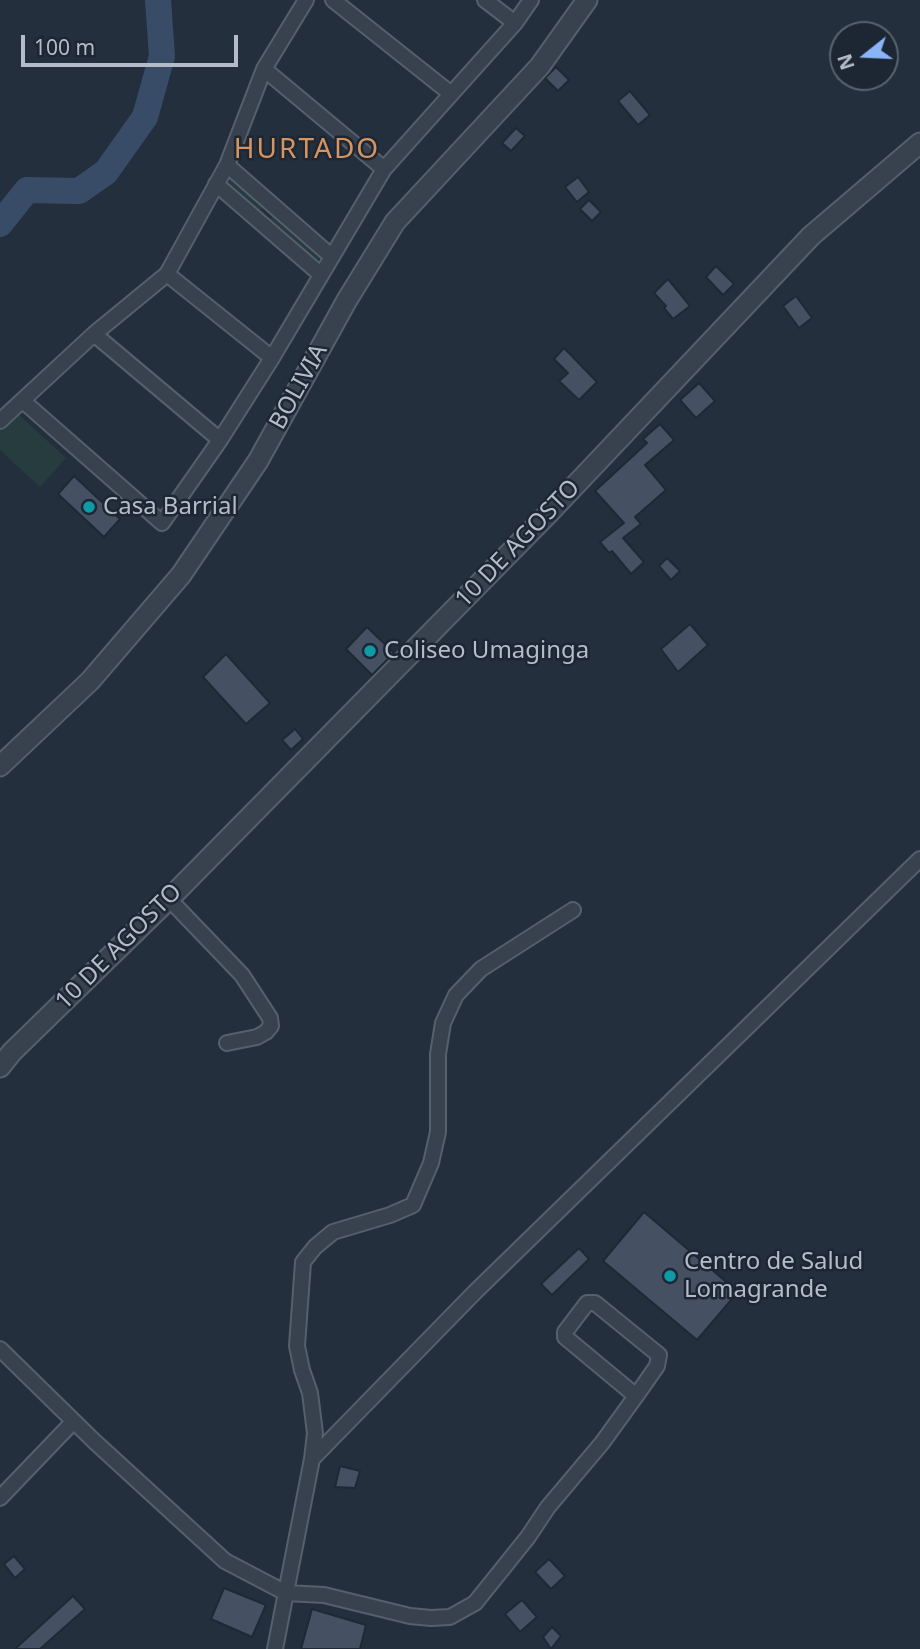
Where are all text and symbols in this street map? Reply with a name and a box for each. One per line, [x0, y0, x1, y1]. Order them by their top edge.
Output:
scale bar [24, 21, 242, 65]
north arrow [829, 21, 899, 91]
text: 100 m [34, 33, 95, 61]
text: N [831, 51, 861, 73]
district label: HURTADO [235, 133, 379, 167]
street label: BOLIVIA [264, 339, 334, 435]
street label: 10 DE AGOSTO [450, 474, 586, 614]
place label: Casa Barrial [103, 493, 238, 521]
marker: Casa Barrial [81, 499, 97, 515]
place label: Coliseo Umaginga [384, 637, 589, 665]
marker: Coliseo Umaginga [362, 643, 378, 659]
street label: 10 DE AGOSTO [50, 878, 188, 1016]
place label: Centro de Salud Lomagrande [684, 1248, 863, 1304]
marker: Centro de Salud Lomagrande [662, 1268, 678, 1284]

